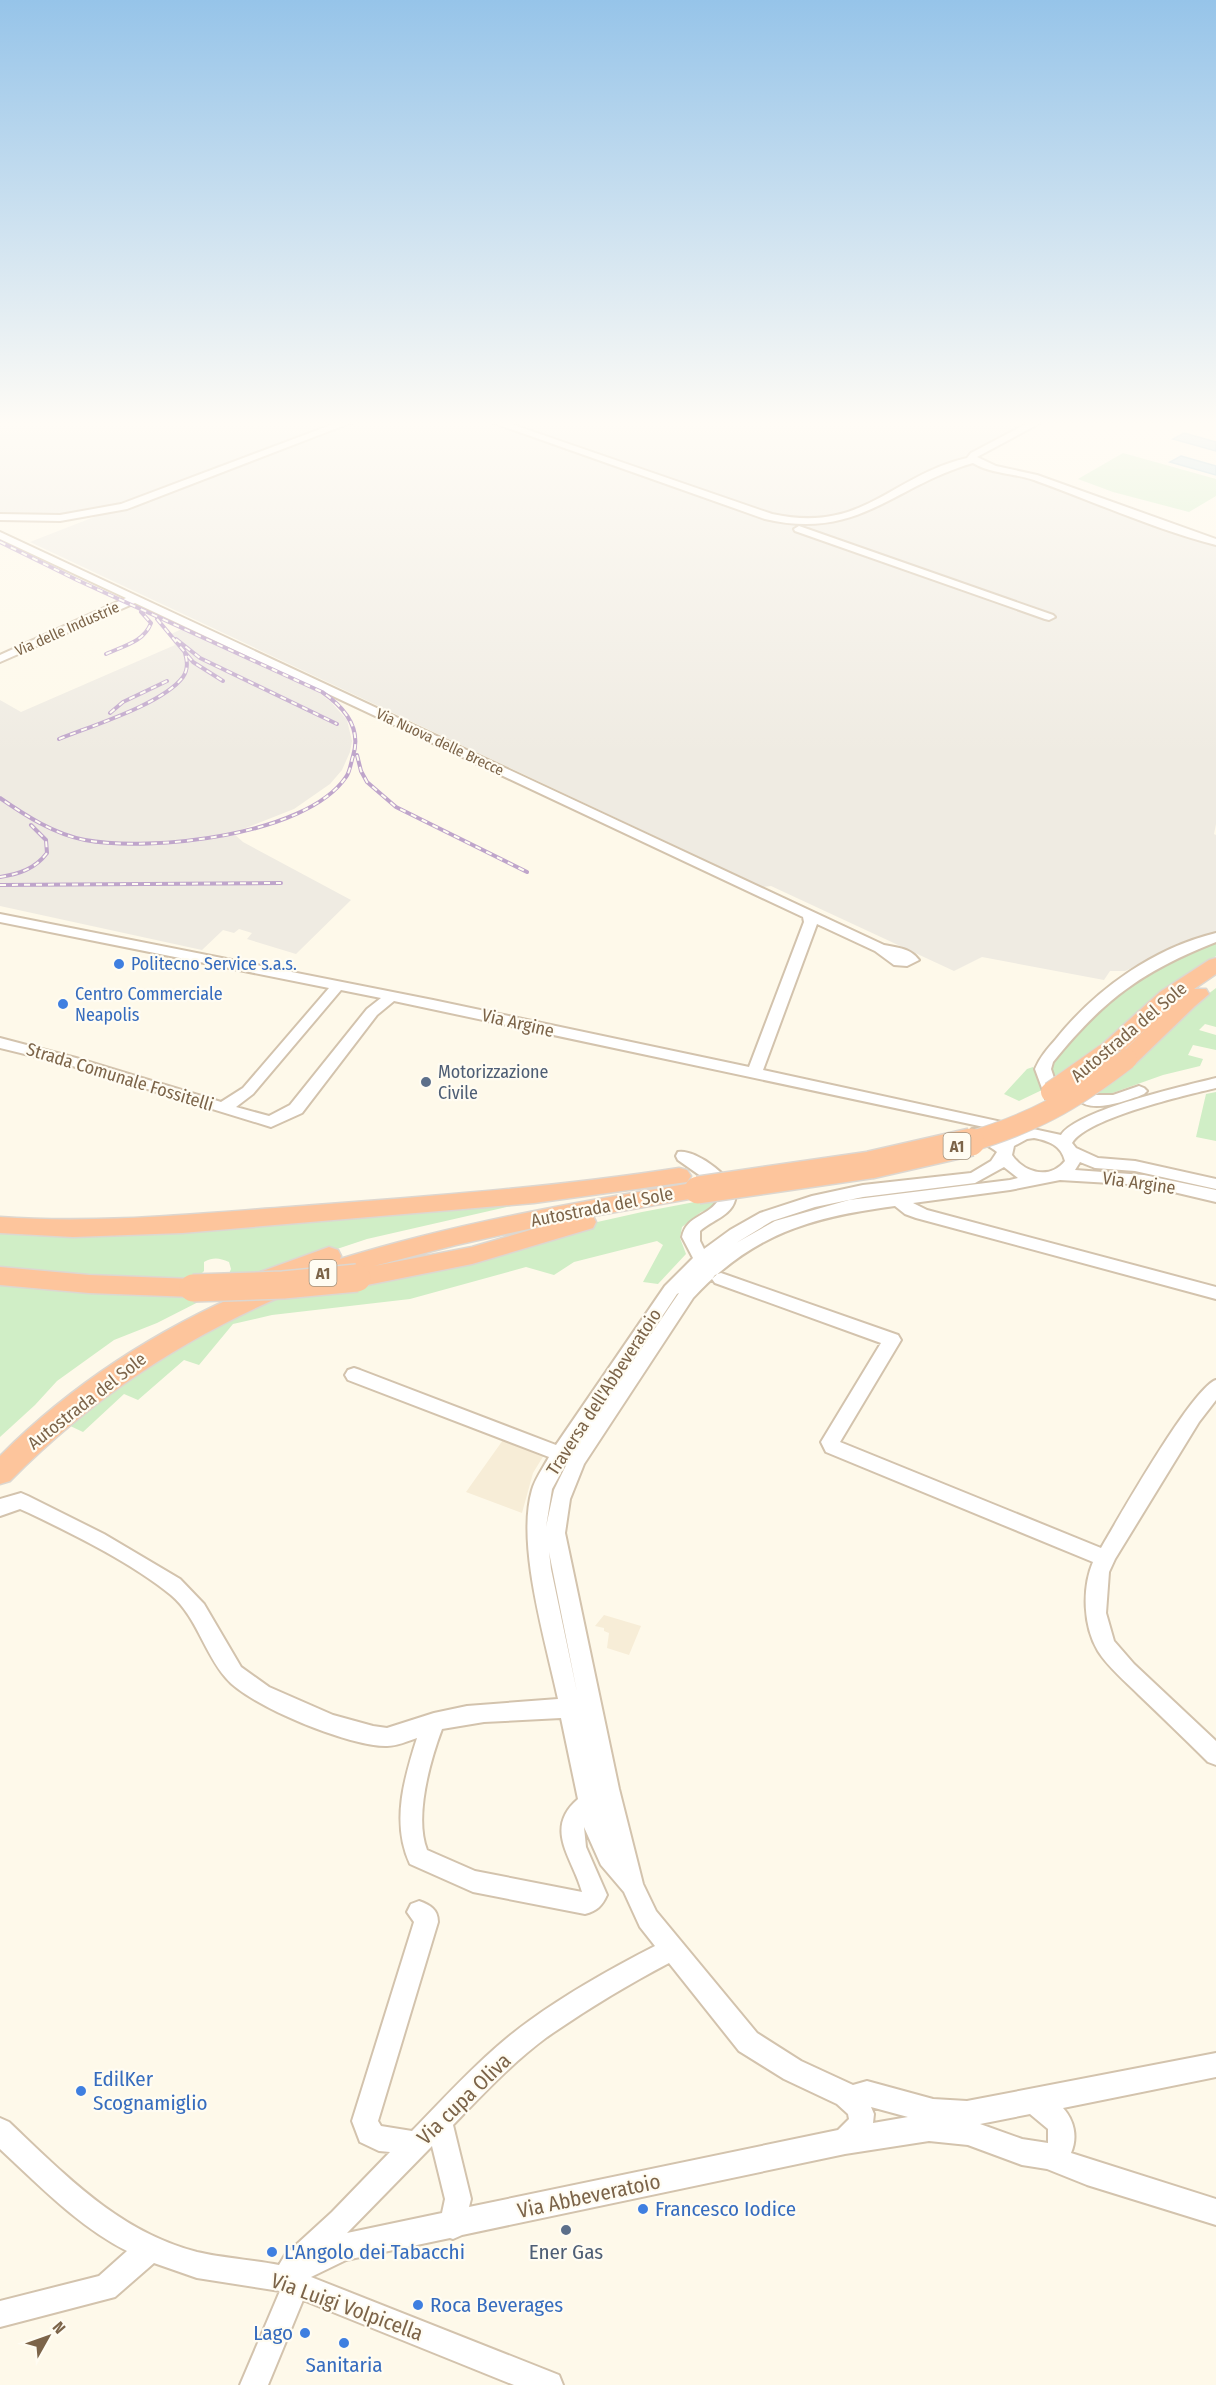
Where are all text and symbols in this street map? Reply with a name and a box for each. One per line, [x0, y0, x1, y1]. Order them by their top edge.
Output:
street label: Via delle Industrie [12, 598, 122, 660]
street label: Via Nuova delle Brecce [373, 705, 507, 779]
place label: Politecno Service s.a.s. [131, 953, 297, 975]
marker: Politecno Service s.a.s. [112, 957, 126, 971]
street label: Autostrada del Sole [1067, 977, 1191, 1087]
place label: Centro Commerciale Neapolis [75, 983, 223, 1026]
marker: Centro Commerciale Neapolis [56, 997, 70, 1011]
street label: Via Argine [480, 1004, 556, 1042]
street label: Strada Comunale Fossitelli [24, 1038, 216, 1116]
place label: Motorizzazione Civile [438, 1061, 549, 1104]
marker: Motorizzazione Civile [419, 1075, 433, 1089]
road number: A1 [944, 1133, 970, 1159]
street label: Via Argine [1101, 1167, 1177, 1199]
street label: Autostrada del Sole [529, 1182, 675, 1232]
road number: A1 [310, 1260, 336, 1286]
street label: Traversa dell'Abbeveratoio [542, 1305, 666, 1479]
street label: Autostrada del Sole [23, 1348, 151, 1454]
street label: Via cupa Oliva [412, 2048, 516, 2150]
place label: EdilKer Scognamiglio [93, 2066, 207, 2116]
marker: EdilKer Scognamiglio [74, 2084, 88, 2098]
street label: Via Abbeveratoio [515, 2168, 663, 2224]
place label: Francesco Iodice [655, 2196, 796, 2222]
marker: Francesco Iodice [636, 2202, 650, 2216]
marker: Ener Gas [559, 2223, 573, 2237]
place label: L'Angolo dei Tabacchi [284, 2239, 465, 2265]
place label: Ener Gas [529, 2239, 603, 2265]
marker: L'Angolo dei Tabacchi [265, 2245, 279, 2259]
street label: Via Luigi Volpicella [267, 2267, 427, 2347]
place label: Roca Beverages [430, 2292, 563, 2318]
marker: Roca Beverages [411, 2298, 425, 2312]
north arrow [18, 2307, 78, 2367]
text: N [49, 2318, 69, 2337]
place label: Lago [253, 2320, 293, 2346]
marker: Lago [298, 2326, 312, 2340]
marker: Sanitaria [337, 2336, 351, 2350]
place label: Sanitaria [306, 2352, 383, 2378]

